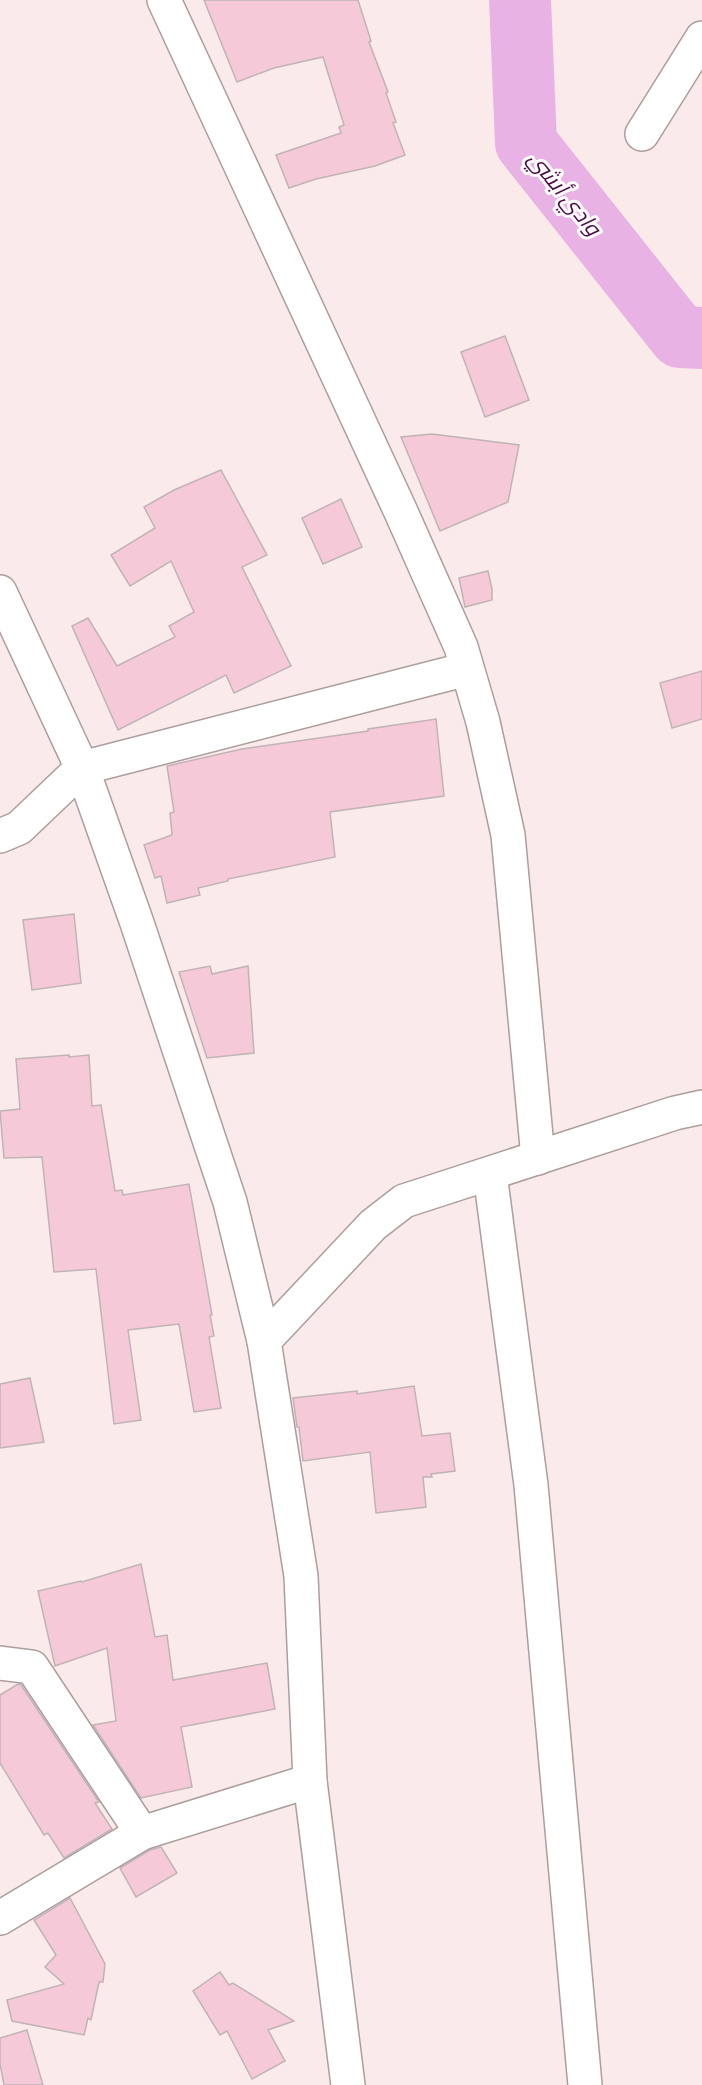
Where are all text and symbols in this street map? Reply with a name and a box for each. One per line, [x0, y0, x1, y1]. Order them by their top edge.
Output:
water label: وادي أبشي [519, 144, 610, 245]

